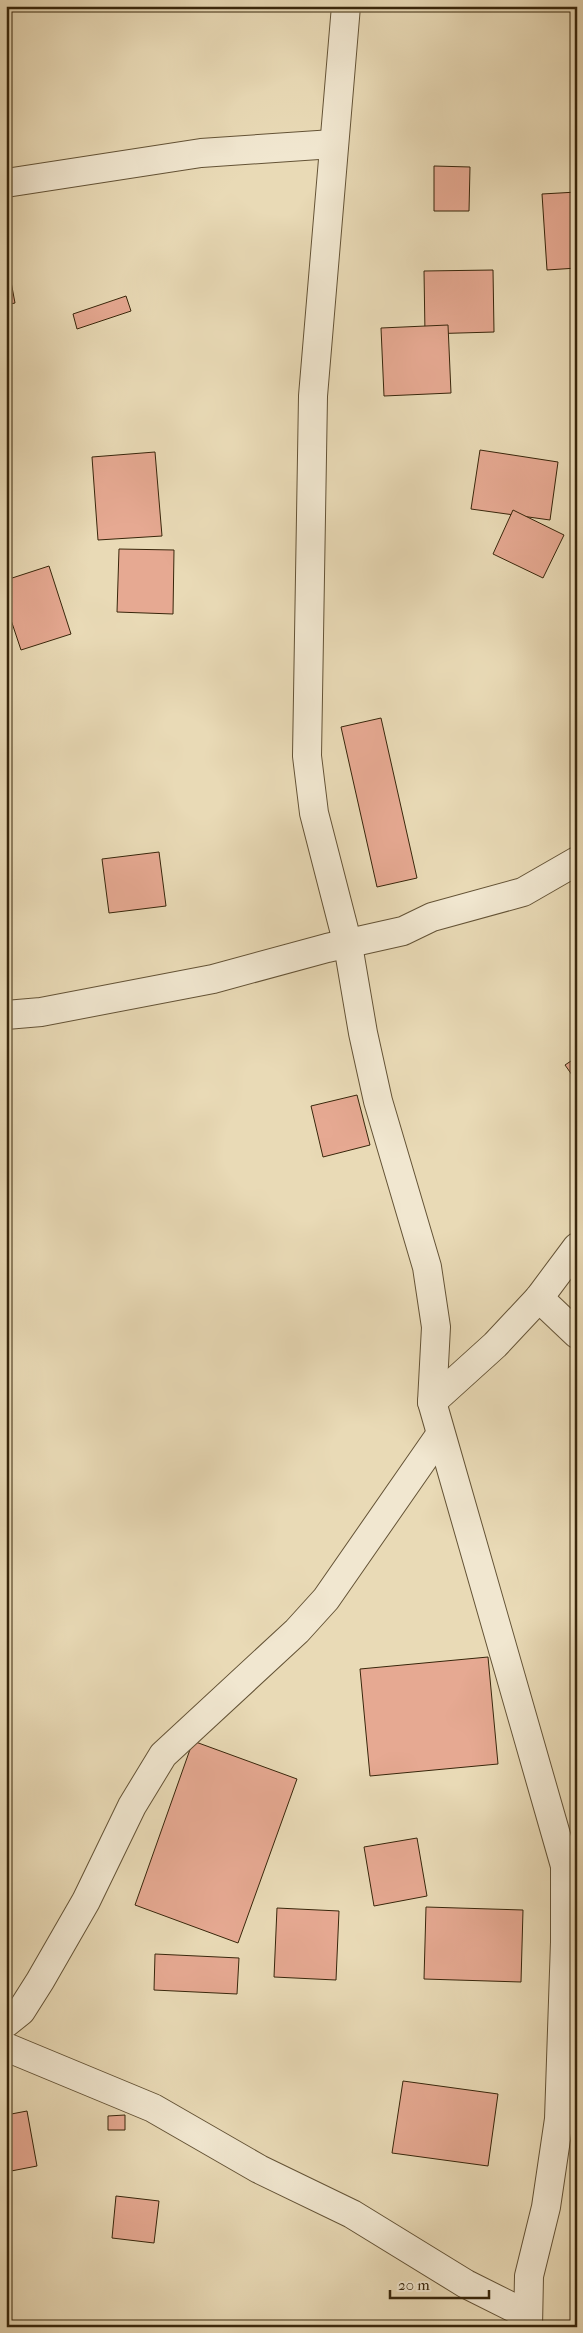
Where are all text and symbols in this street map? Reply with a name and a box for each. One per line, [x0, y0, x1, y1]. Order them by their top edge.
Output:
scale bar [390, 2268, 489, 2300]
text: 20 m [398, 2276, 430, 2294]

